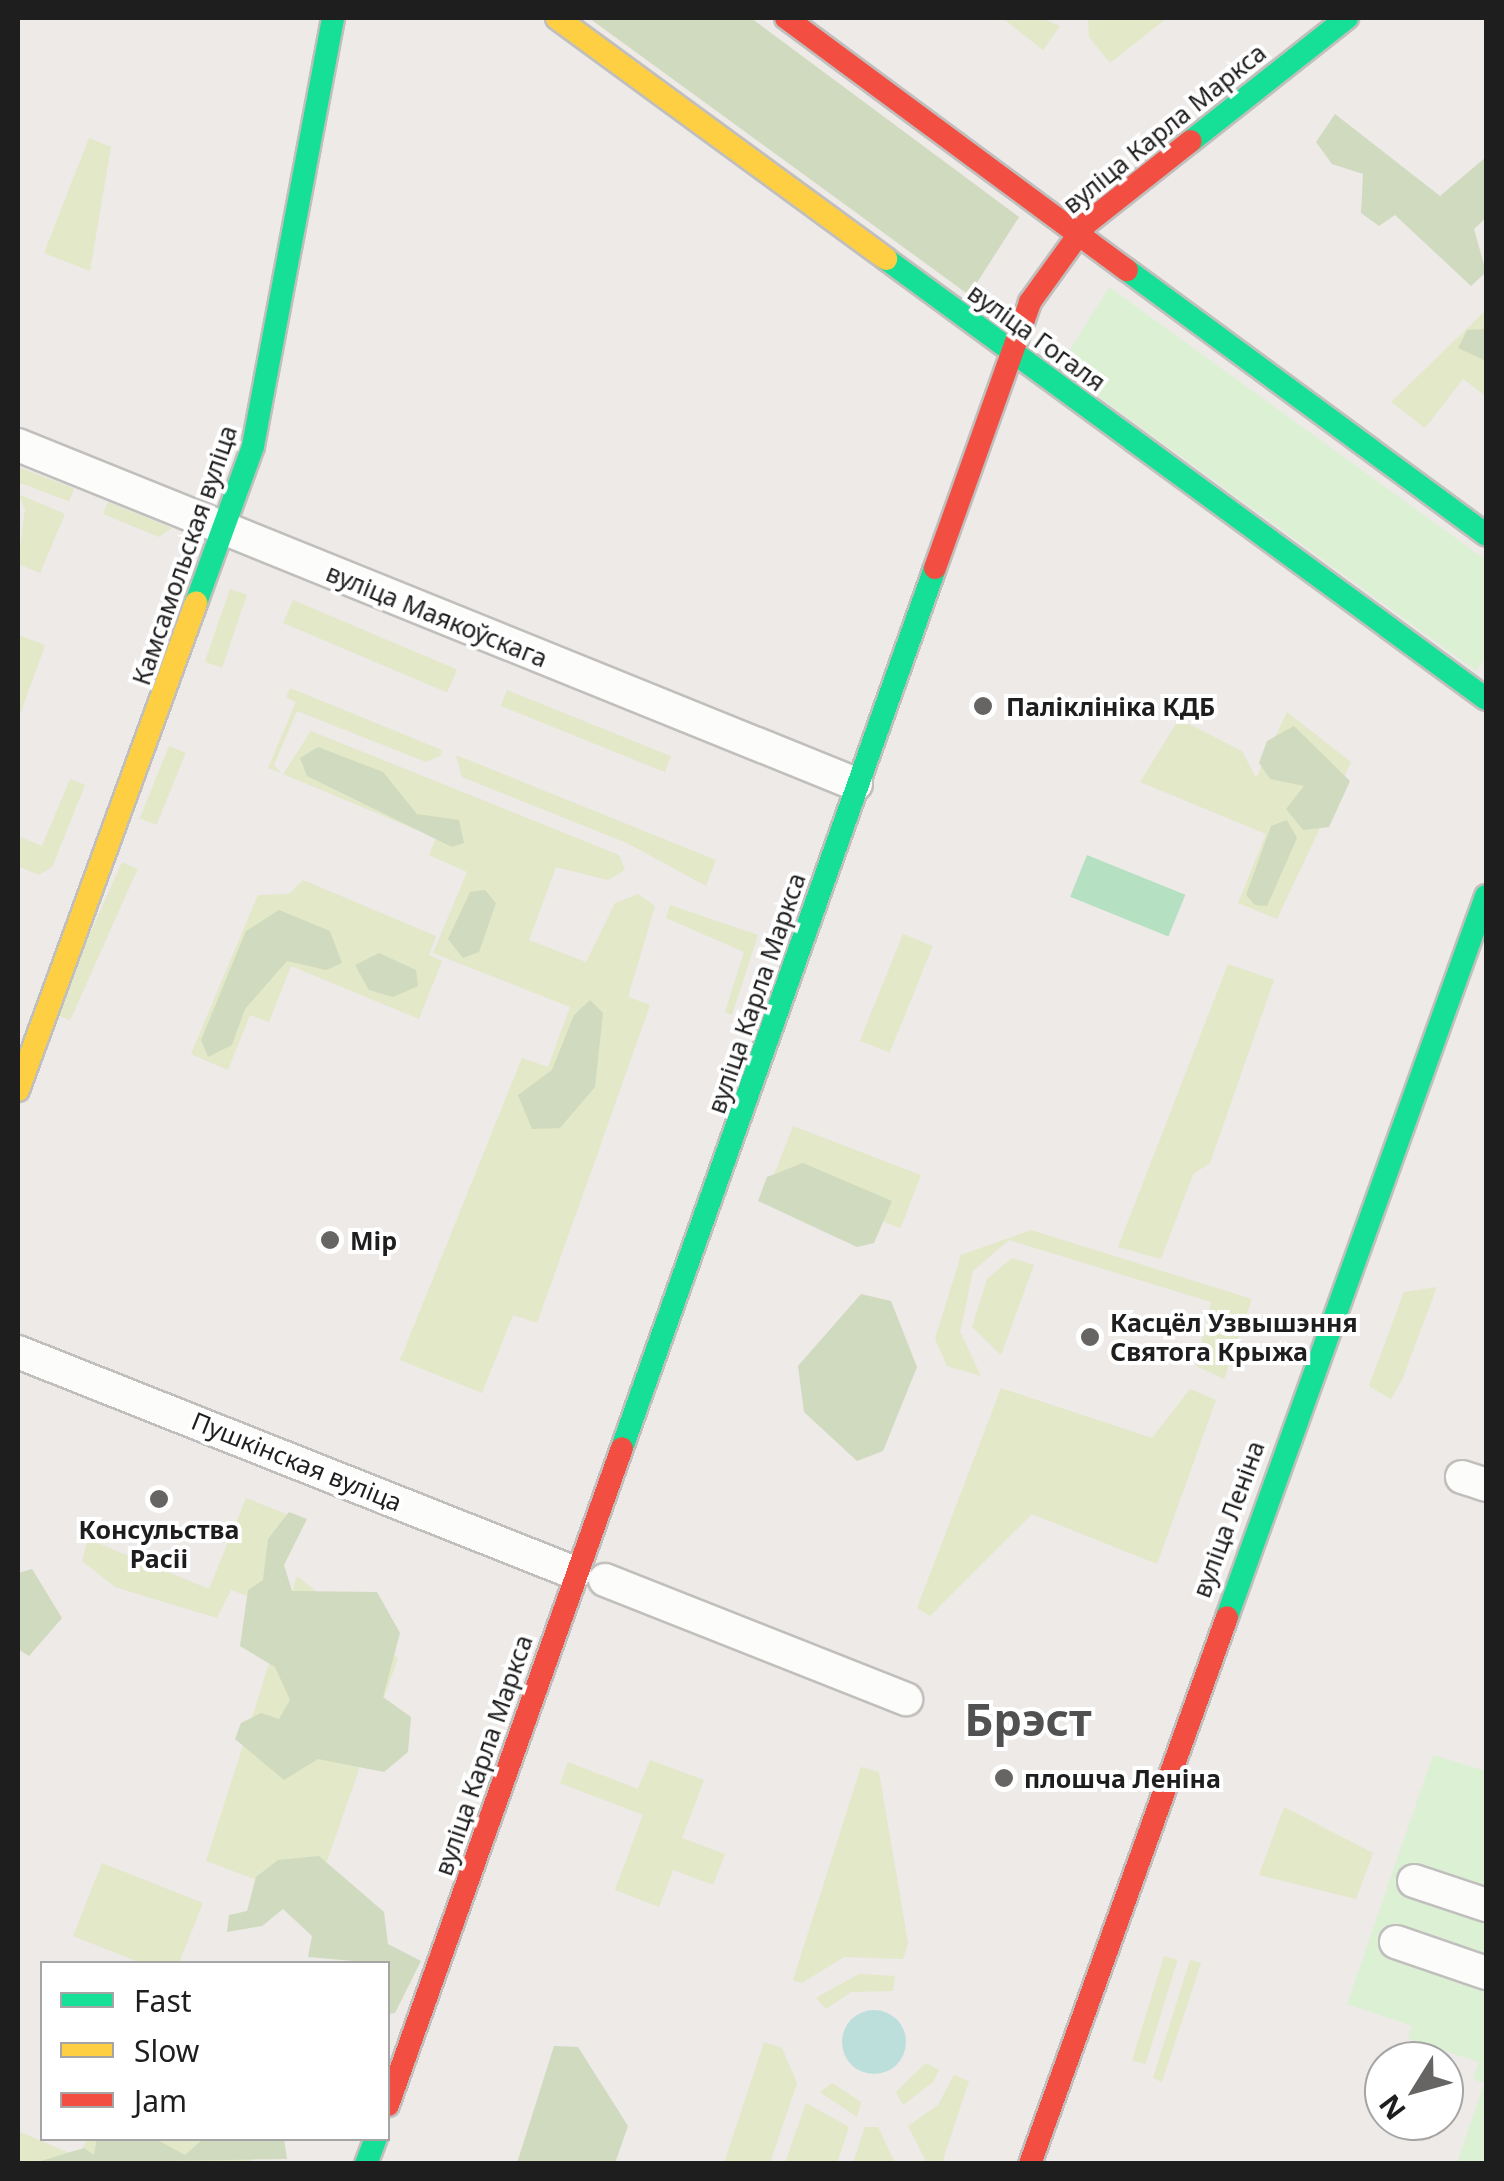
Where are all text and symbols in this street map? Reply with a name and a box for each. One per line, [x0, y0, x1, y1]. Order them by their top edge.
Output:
street label: вуліца Карла Маркса [1056, 37, 1272, 219]
street label: вуліца Гогаля [962, 277, 1112, 397]
street label: Камсамольская вуліца [125, 421, 243, 689]
street label: вуліца Маякоўскага [322, 557, 552, 673]
place label: Паліклініка КДБ [1006, 691, 1215, 721]
marker: Паліклініка КДБ [970, 693, 996, 719]
street label: вуліца Карла Маркса [701, 869, 811, 1117]
place label: Мір [350, 1225, 397, 1255]
marker: Мір [319, 1229, 341, 1251]
place label: Касцёл Узвышэння Святога Крыжа [1110, 1308, 1358, 1367]
marker: Касцёл Узвышэння Святога Крыжа [1079, 1326, 1101, 1348]
street label: Пушкінская вуліца [188, 1405, 406, 1517]
street label: вуліца Леніна [1186, 1437, 1270, 1601]
marker: Консульства Расіі [148, 1488, 170, 1510]
place label: Консульства Расіі [79, 1515, 239, 1574]
street label: вуліца Карла Маркса [428, 1631, 538, 1879]
district label: Брэст [964, 1692, 1092, 1746]
place label: плошча Леніна [1024, 1763, 1221, 1793]
marker: плошча Леніна [993, 1767, 1015, 1789]
legend [40, 1961, 390, 2141]
text: Fast [134, 1980, 192, 2021]
text: Slow [134, 2030, 199, 2071]
north arrow [1364, 2041, 1464, 2141]
text: Jam [134, 2080, 187, 2121]
text: N [1370, 2087, 1414, 2128]

